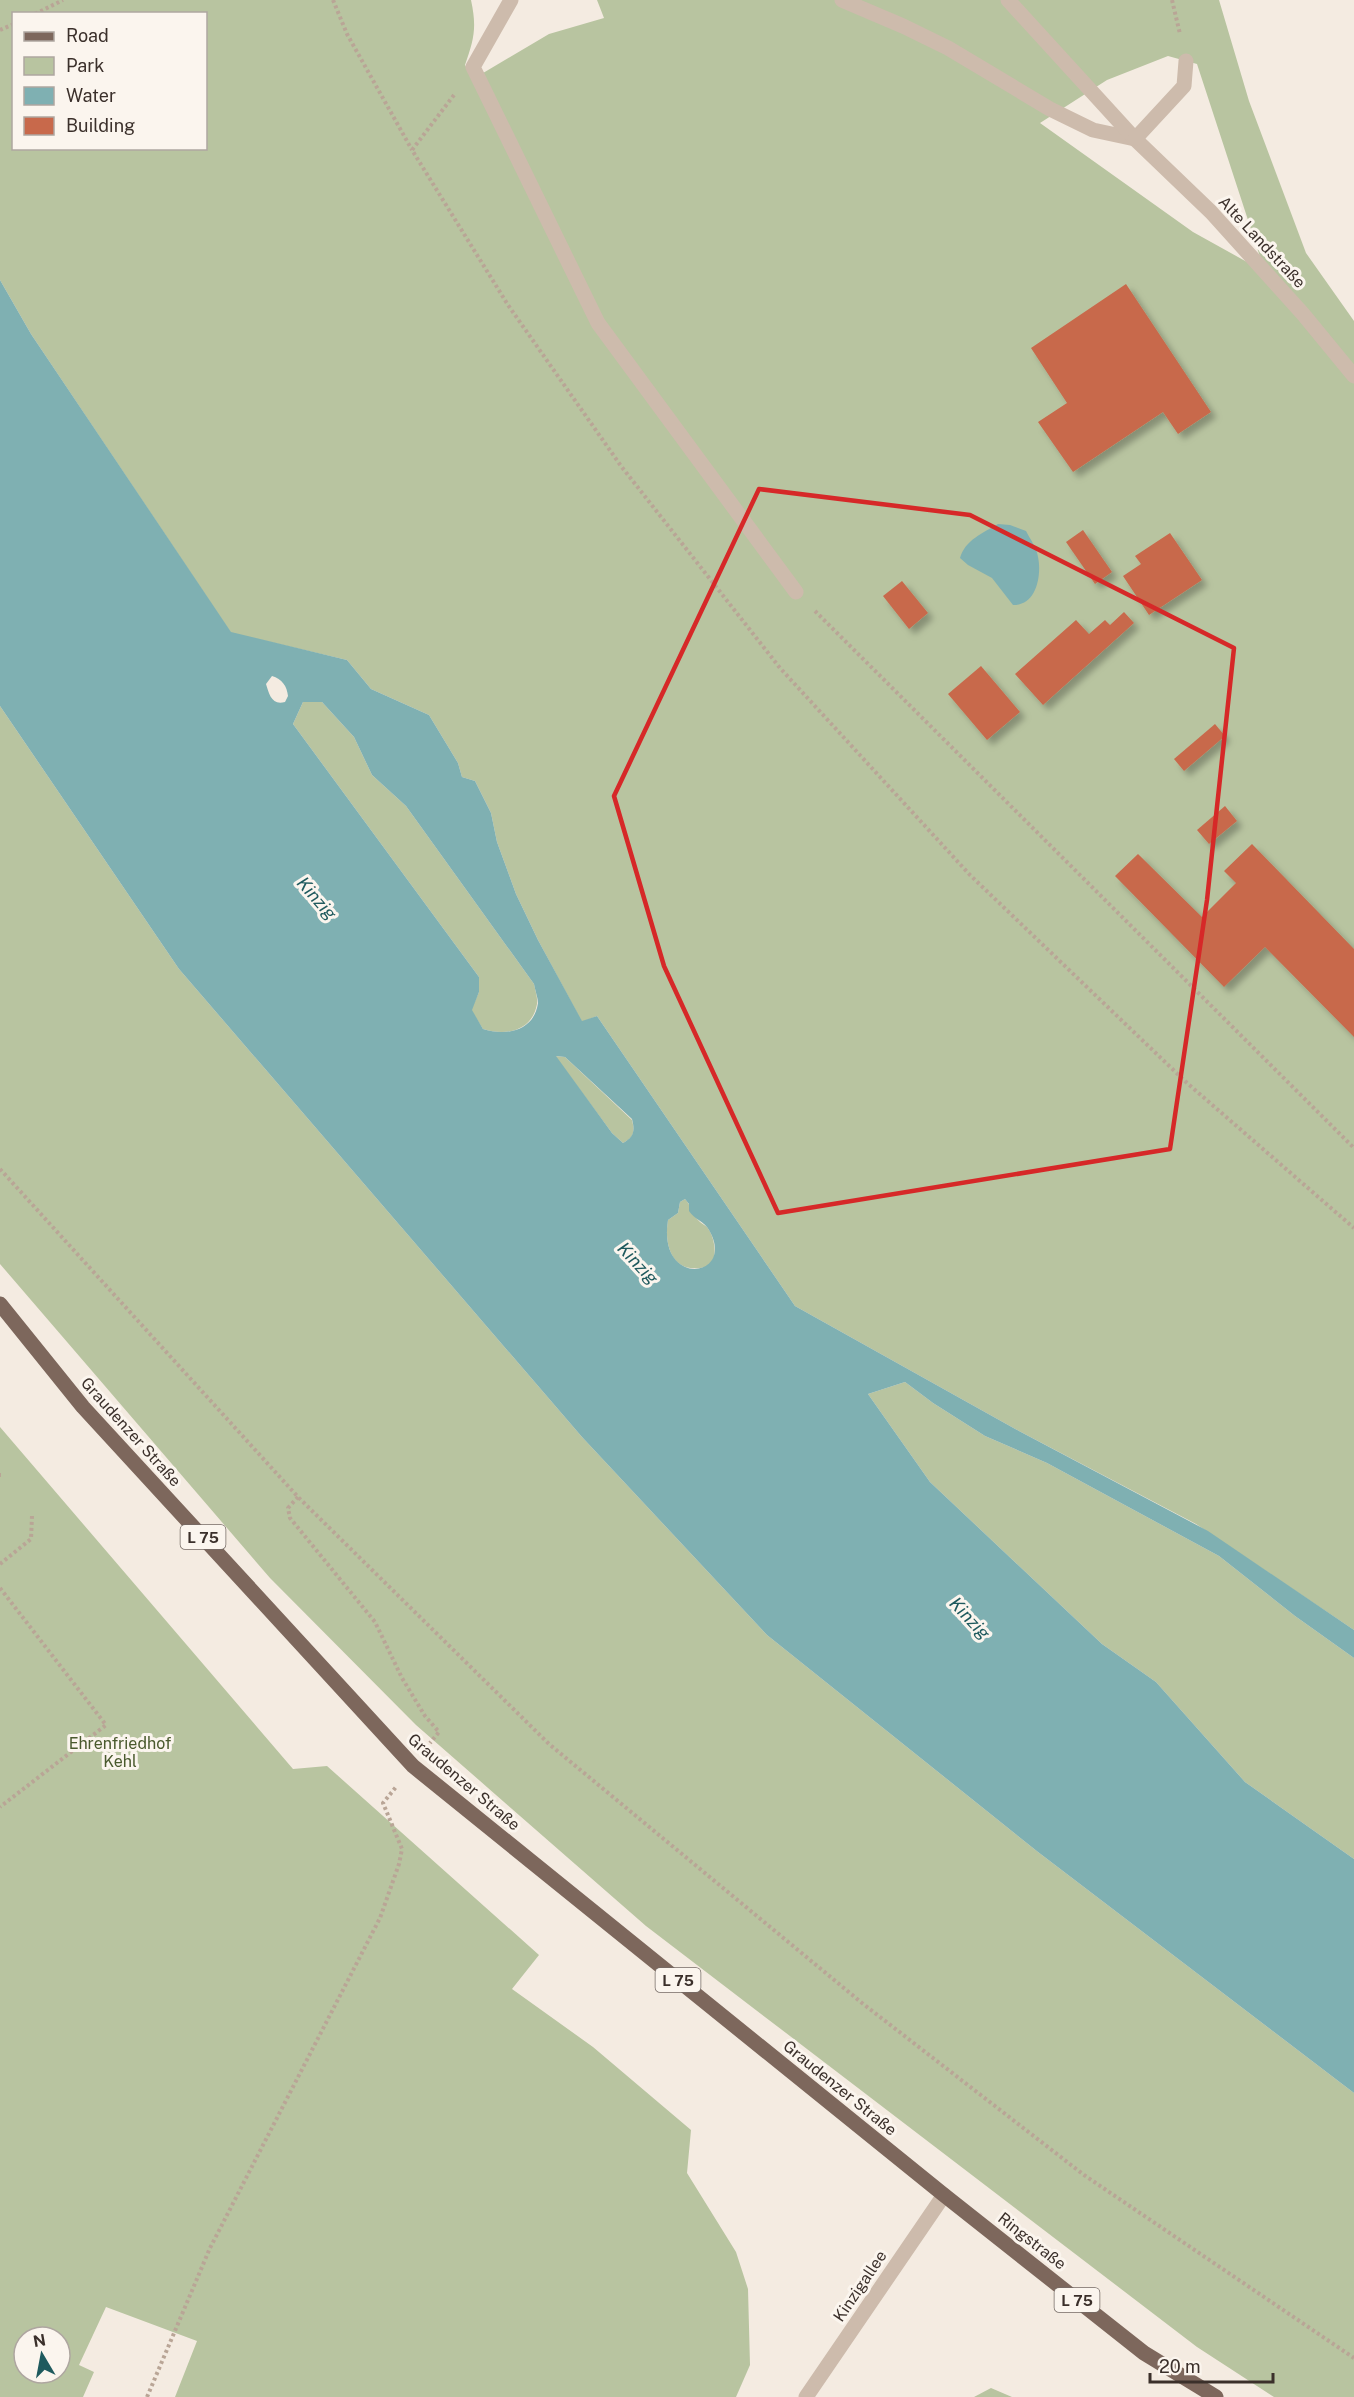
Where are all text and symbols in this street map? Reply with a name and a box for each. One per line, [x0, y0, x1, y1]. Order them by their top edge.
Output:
legend [12, 12, 207, 150]
text: Road [66, 25, 109, 46]
text: Park [66, 55, 104, 76]
text: Water [66, 85, 116, 106]
text: Building [66, 115, 135, 136]
street label: Alte Landstraße [1215, 192, 1309, 292]
water label: Kinzig [293, 872, 341, 924]
water label: Kinzig [613, 1238, 663, 1289]
street label: Graudenzer Straße [77, 1373, 185, 1491]
road number: L 75 [180, 1525, 226, 1549]
water label: Kinzig [945, 1593, 995, 1644]
street label: Graudenzer Straße [404, 1730, 524, 1834]
park label: Ehrenfriedhof Kehl [69, 1734, 171, 1771]
road number: L 75 [656, 1968, 700, 1992]
street label: Graudenzer Straße [779, 2036, 901, 2140]
street label: Ringstraße [994, 2209, 1070, 2273]
street label: Kinzigallee [829, 2247, 891, 2325]
road number: L 75 [1054, 2288, 1100, 2312]
north arrow [12, 2325, 72, 2385]
text: N [32, 2330, 47, 2351]
scale bar [1150, 2346, 1273, 2384]
text: 20 m [1159, 2356, 1201, 2377]

